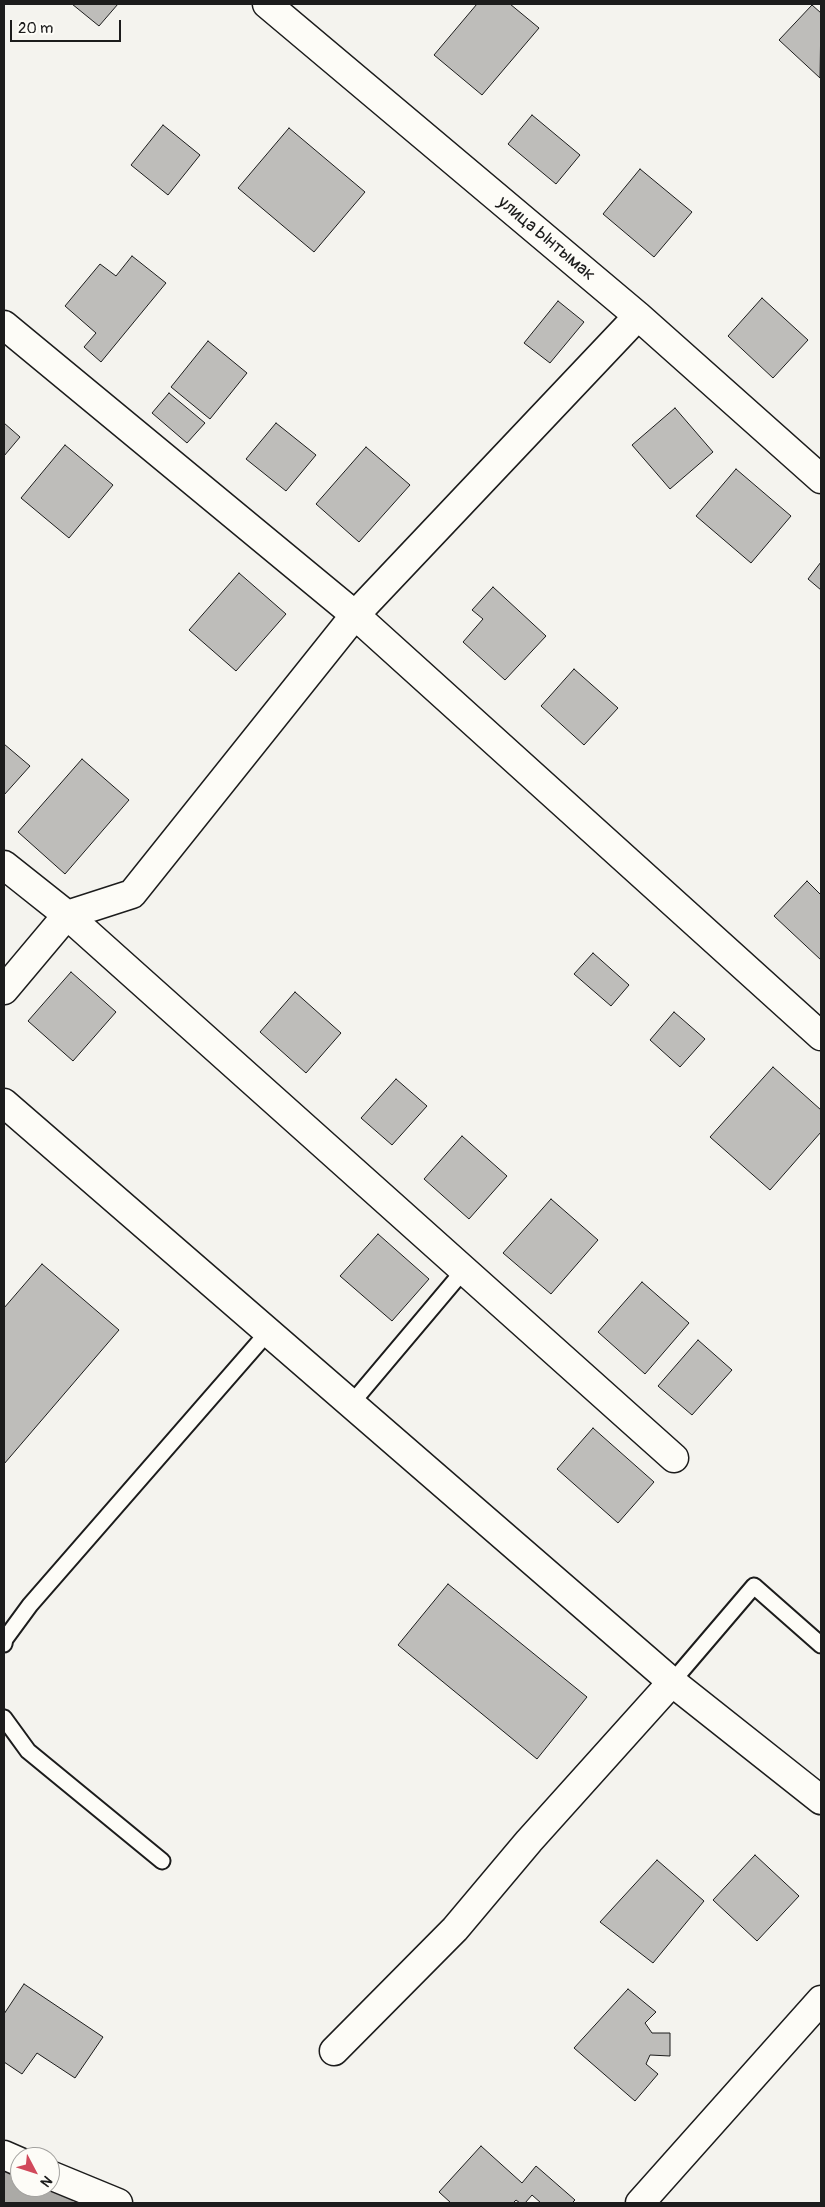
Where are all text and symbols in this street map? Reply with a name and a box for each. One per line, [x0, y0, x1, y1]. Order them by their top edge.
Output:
scale bar [12, 10, 124, 42]
text: 20 m [18, 19, 53, 38]
street label: улица Ынтымак [493, 192, 599, 286]
north arrow [10, 2147, 60, 2197]
text: N [37, 2172, 56, 2190]

